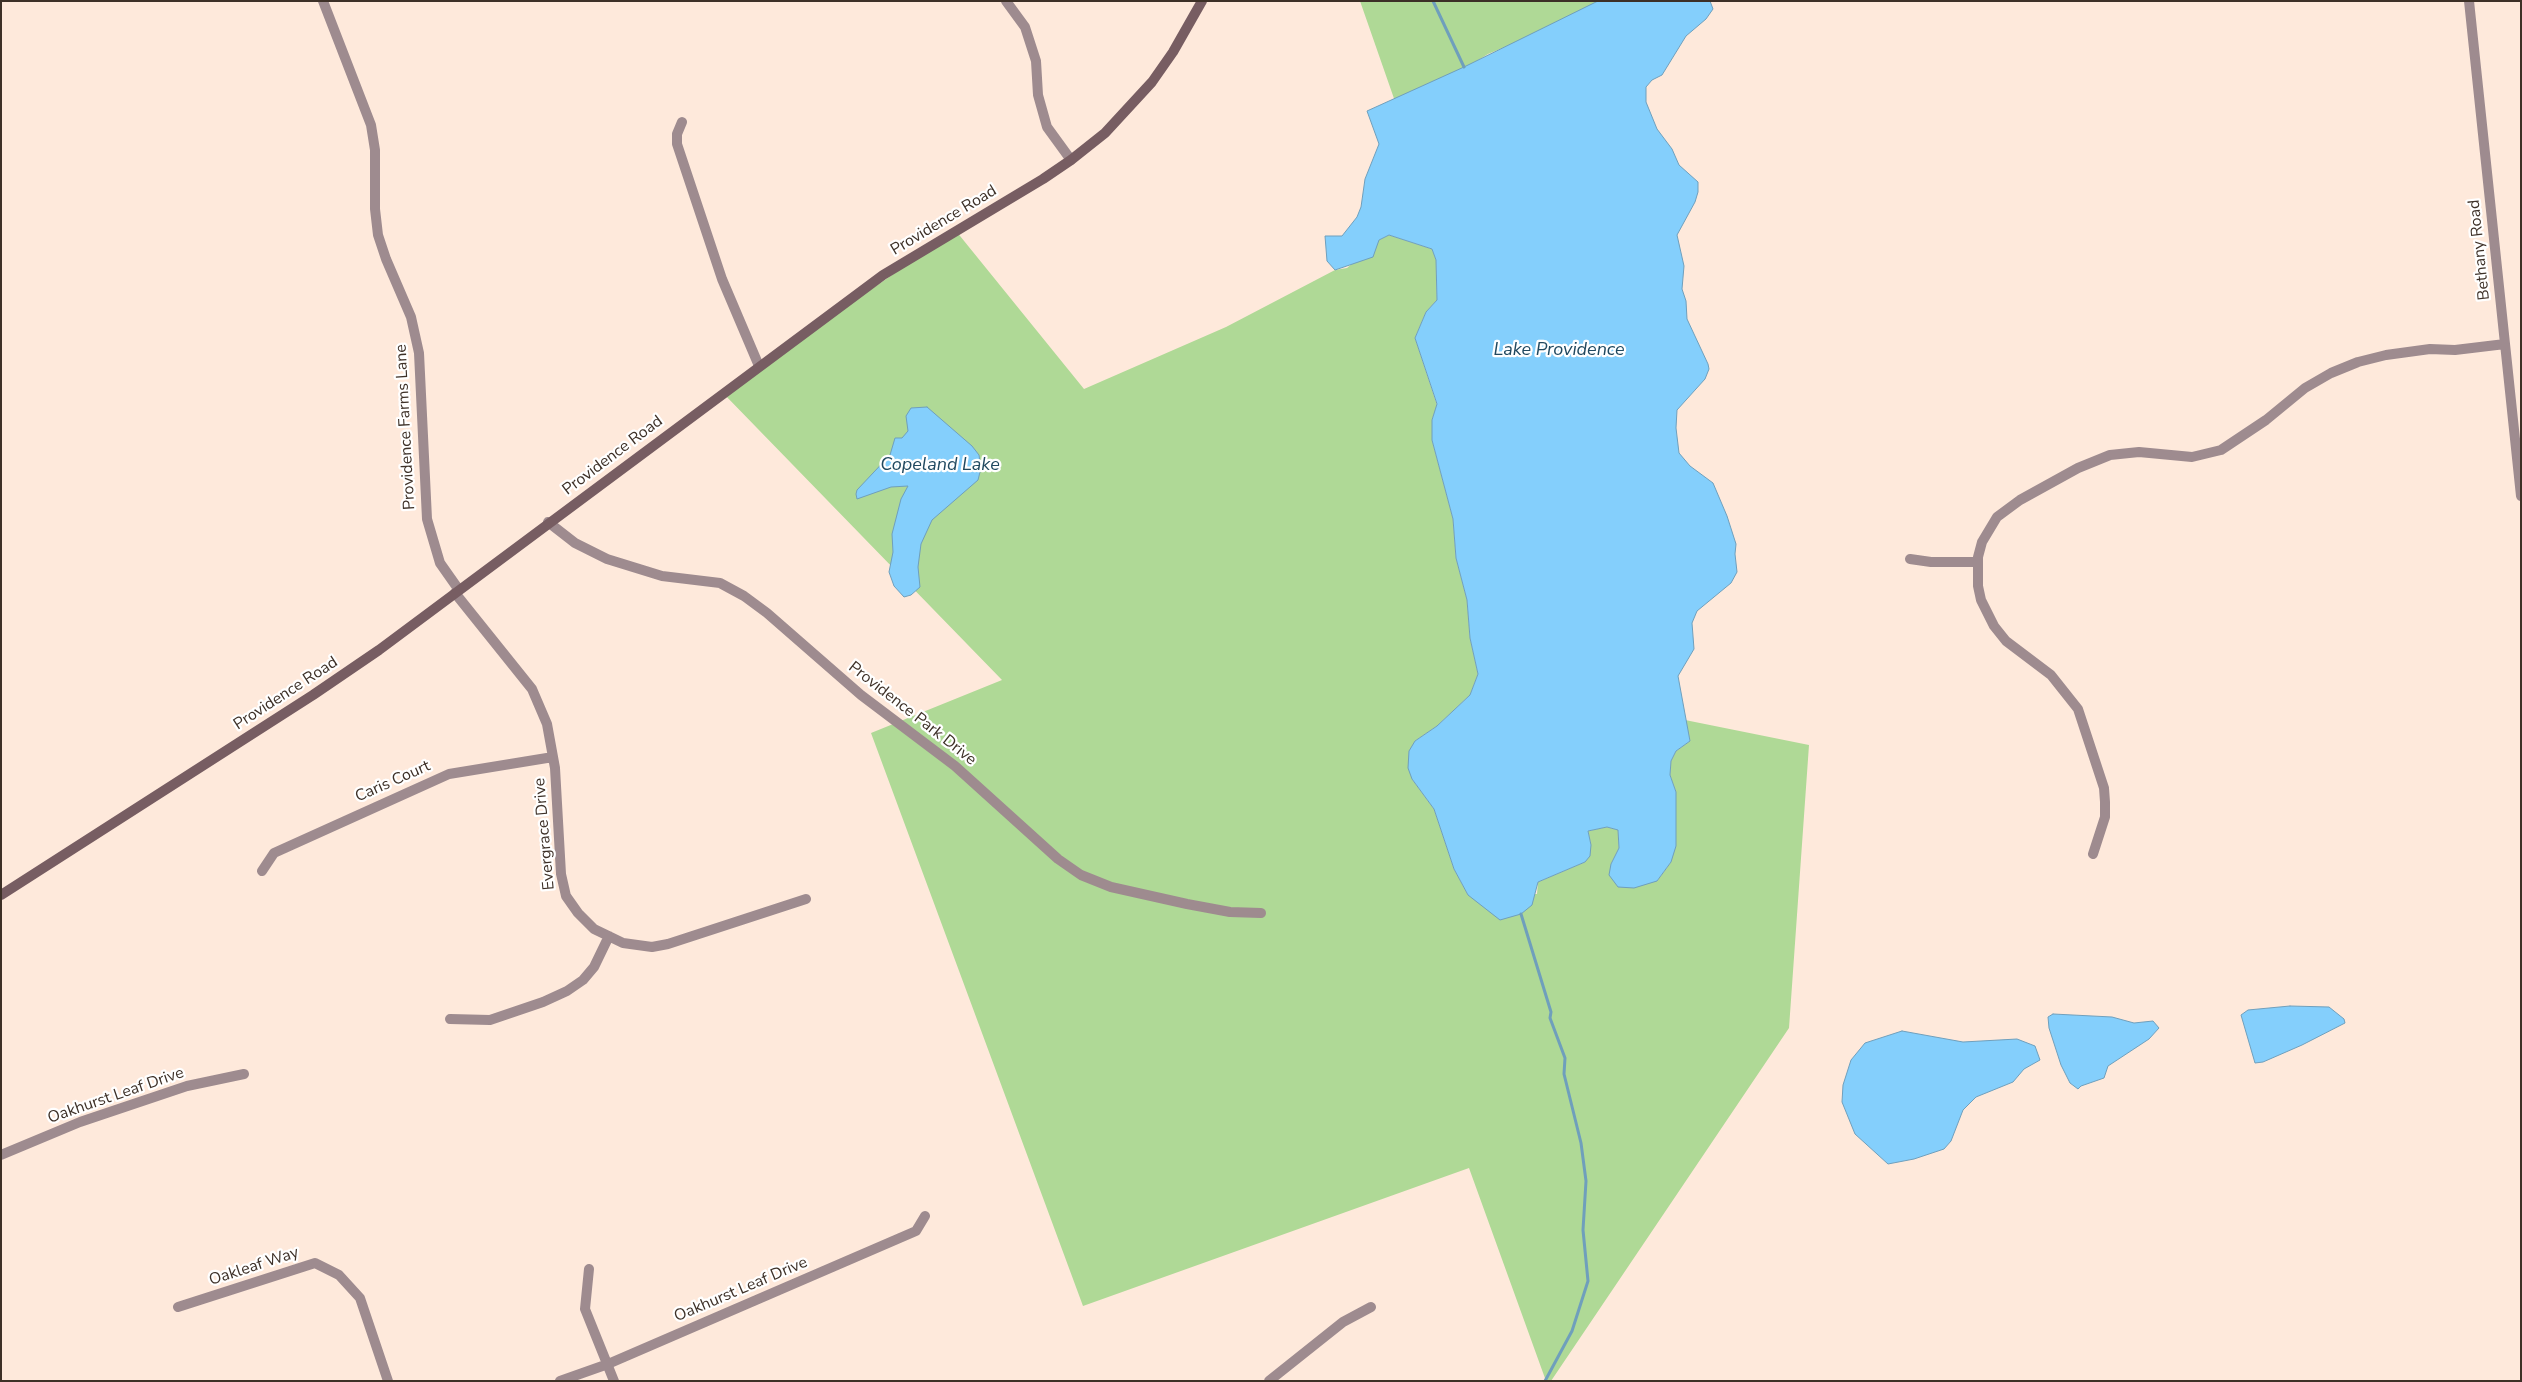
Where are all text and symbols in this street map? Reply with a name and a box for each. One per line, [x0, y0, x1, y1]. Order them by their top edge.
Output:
street label: Providence Road [887, 182, 1001, 260]
street label: Bethany Road [2465, 199, 2495, 301]
water label: Lake Providence [1493, 340, 1625, 362]
street label: Providence Farms Lane [392, 344, 420, 510]
street label: Providence Road [559, 412, 667, 500]
water label: Copeland Lake [880, 455, 1000, 477]
street label: Providence Road [230, 653, 342, 735]
street label: Providence Park Drive [844, 658, 980, 770]
street label: Caris Court [353, 757, 433, 807]
street label: Evergrace Drive [531, 777, 559, 891]
street label: Oakhurst Leaf Drive [45, 1064, 187, 1128]
street label: Oakleaf Way [207, 1243, 301, 1291]
street label: Oakhurst Leaf Drive [672, 1253, 810, 1327]

